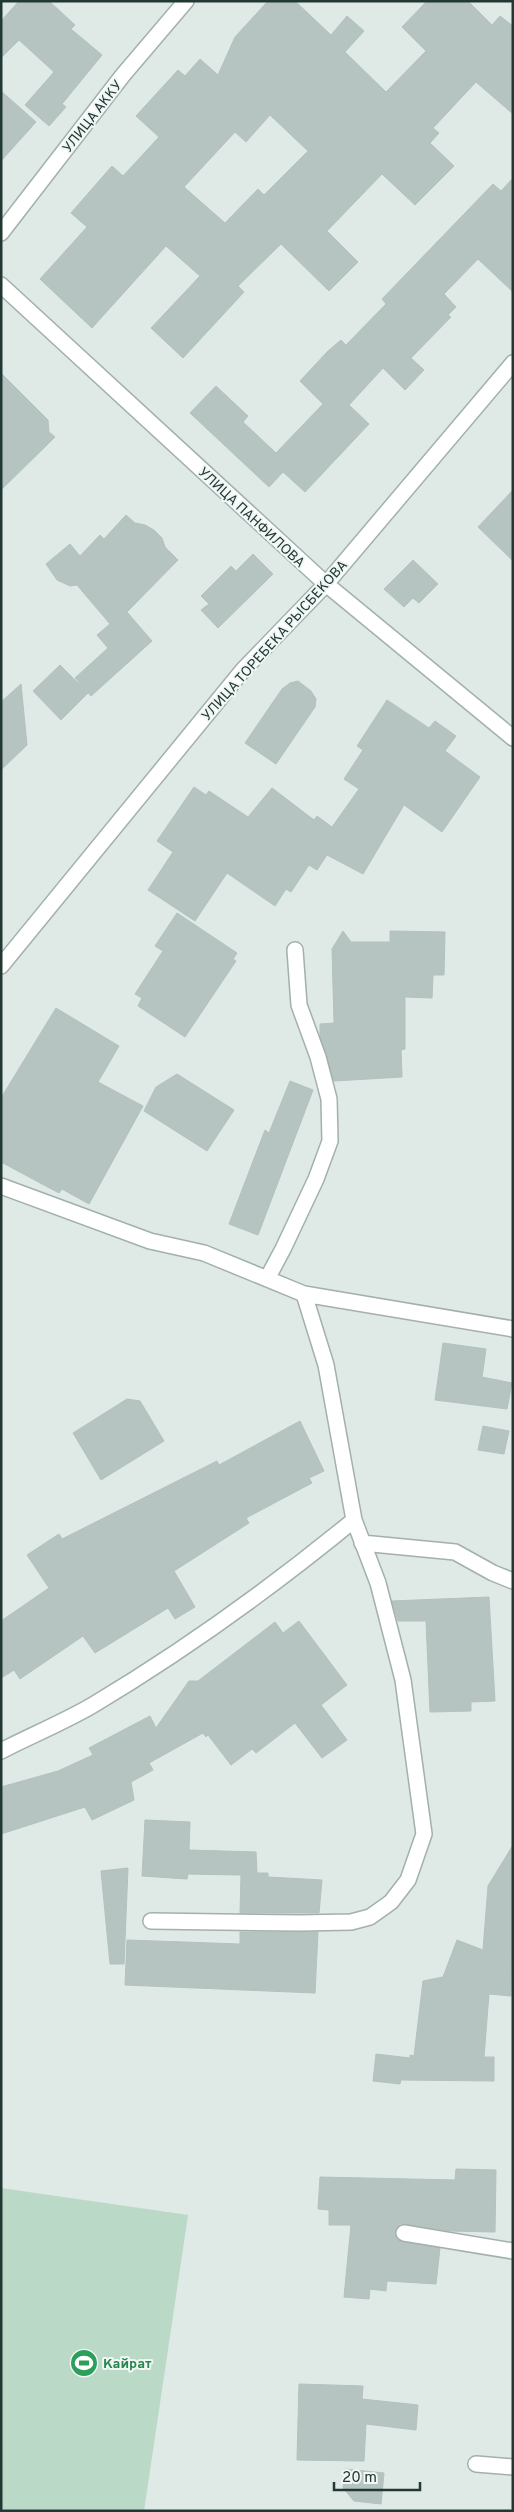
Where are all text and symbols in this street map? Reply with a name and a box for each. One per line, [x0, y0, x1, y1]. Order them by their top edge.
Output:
street label: УЛИЦА АККУ [60, 77, 127, 157]
street label: УЛИЦА ПАНФИЛОВА [194, 464, 308, 572]
street label: УЛИЦА ТОРЕБЕКА РЫСБЕКОВА [198, 557, 352, 725]
sports icon: Кайрат [69, 2348, 99, 2378]
place label: Кайрат [103, 2356, 152, 2373]
scale bar [334, 2460, 420, 2492]
text: 20 m [342, 2469, 377, 2488]

